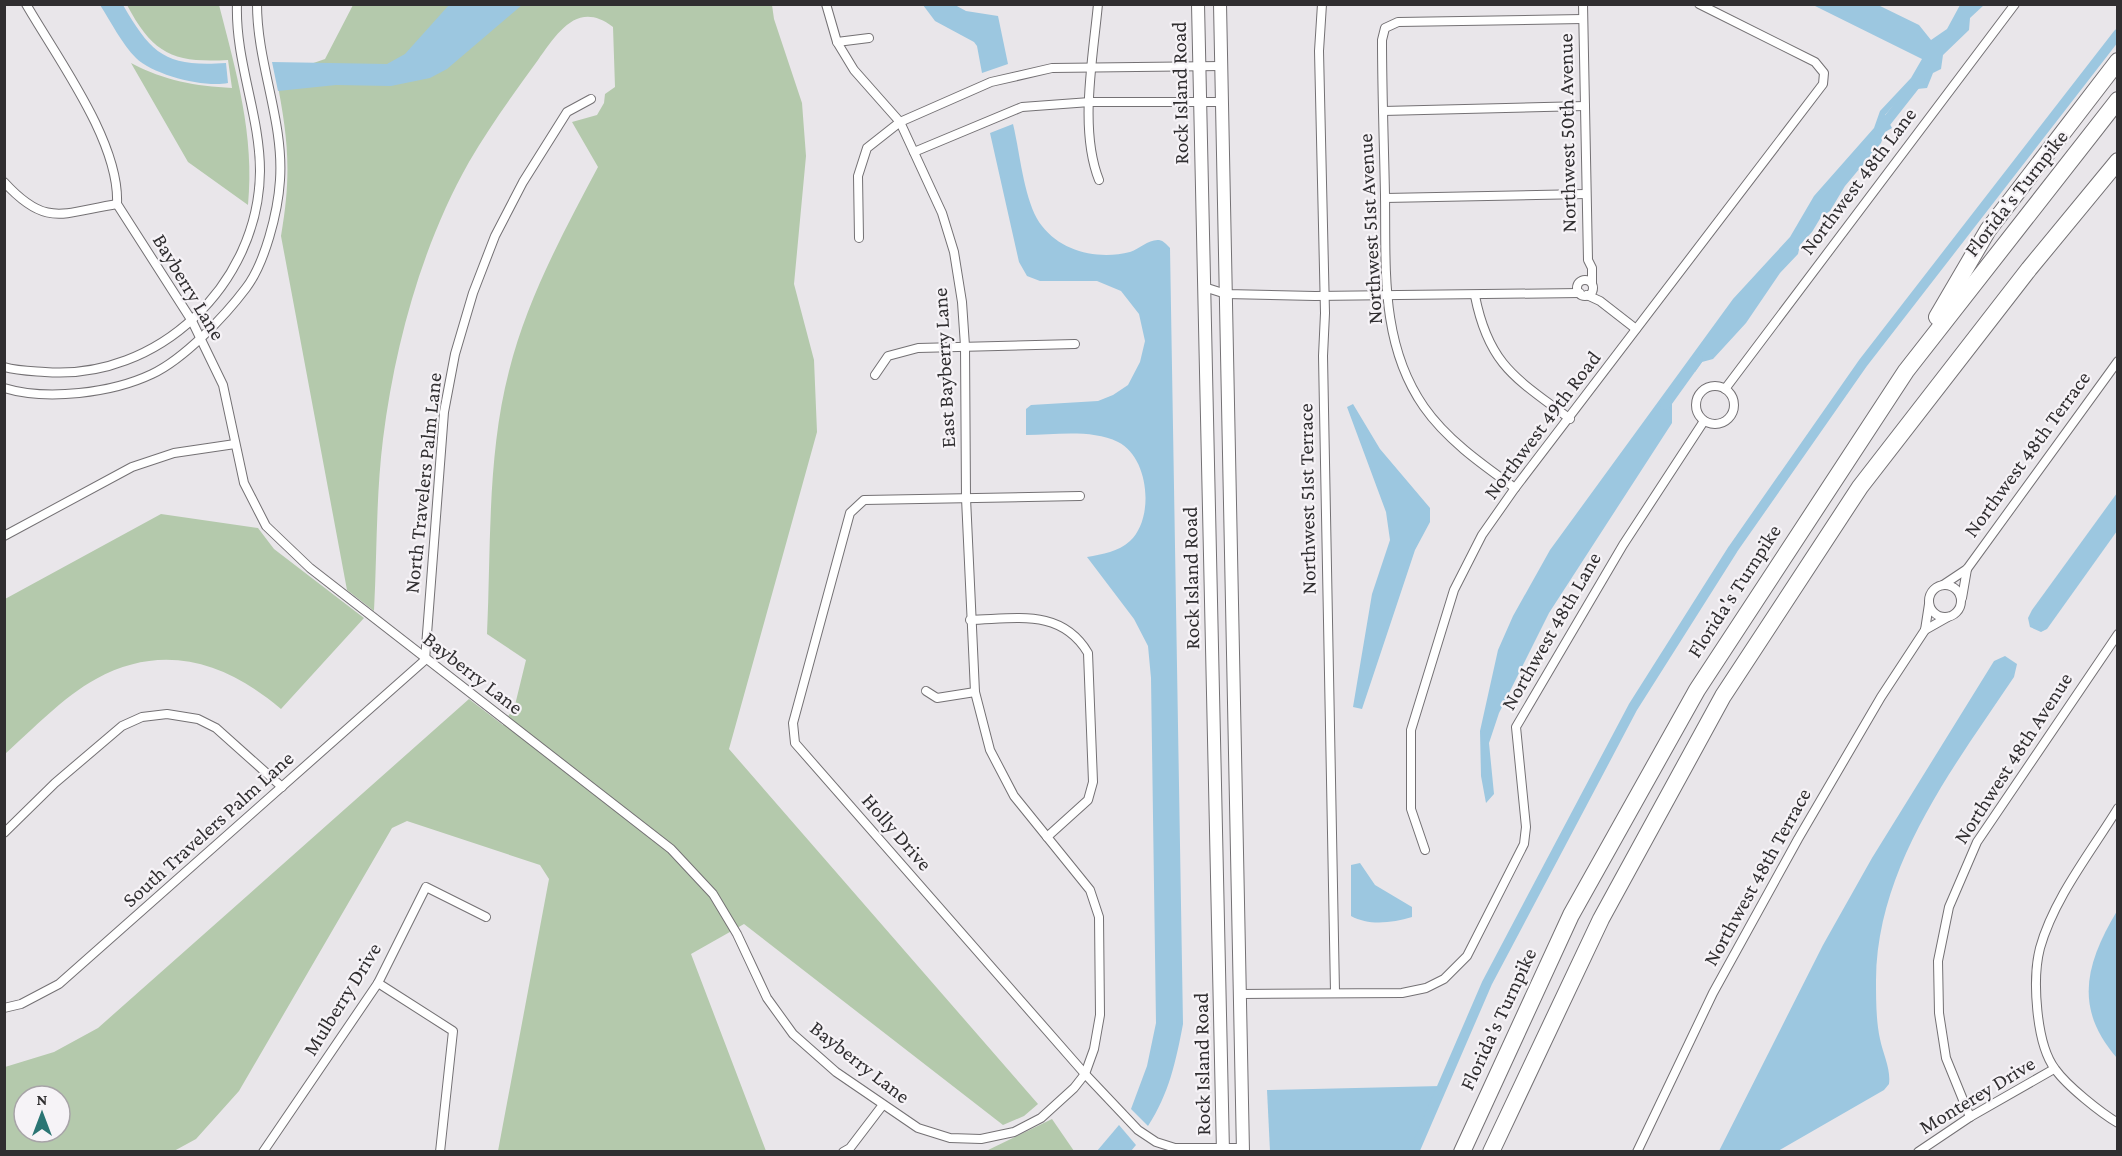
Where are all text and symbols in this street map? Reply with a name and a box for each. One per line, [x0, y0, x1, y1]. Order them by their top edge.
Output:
street label: Rock Island Road [1167, 21, 1193, 165]
street label: Northwest 50th Avenue [1553, 33, 1581, 233]
street label: Northwest 48th Lane [1795, 103, 1921, 259]
street label: Florida's Turnpike [1959, 125, 2073, 261]
street label: Northwest 51st Avenue [1353, 133, 1387, 325]
street label: Bayberry Lane [148, 229, 230, 345]
street label: East Bayberry Lane [928, 287, 960, 449]
street label: Northwest 49th Road [1478, 346, 1606, 504]
street label: Northwest 48th Terrace [1959, 366, 2095, 542]
street label: North Travelers Palm Lane [399, 371, 447, 595]
street label: Northwest 51st Terrace [1293, 403, 1321, 595]
street label: Rock Island Road [1178, 506, 1204, 650]
street label: Florida's Turnpike [1682, 520, 1786, 662]
street label: Northwest 48th Lane [1496, 548, 1606, 714]
street label: Bayberry Lane [418, 627, 528, 719]
street label: Northwest 48th Avenue [1949, 668, 2077, 848]
street label: South Travelers Palm Lane [118, 746, 298, 912]
street label: Northwest 48th Terrace [1698, 784, 1816, 970]
street label: Holly Drive [857, 788, 937, 876]
street label: Mulberry Drive [298, 938, 386, 1060]
street label: Florida's Turnpike [1455, 944, 1541, 1094]
street label: Rock Island Road [1189, 992, 1215, 1136]
street label: Bayberry Lane [805, 1016, 915, 1108]
street label: Monterey Drive [1915, 1051, 2039, 1139]
north arrow [12, 1084, 72, 1144]
text: N [37, 1091, 48, 1108]

